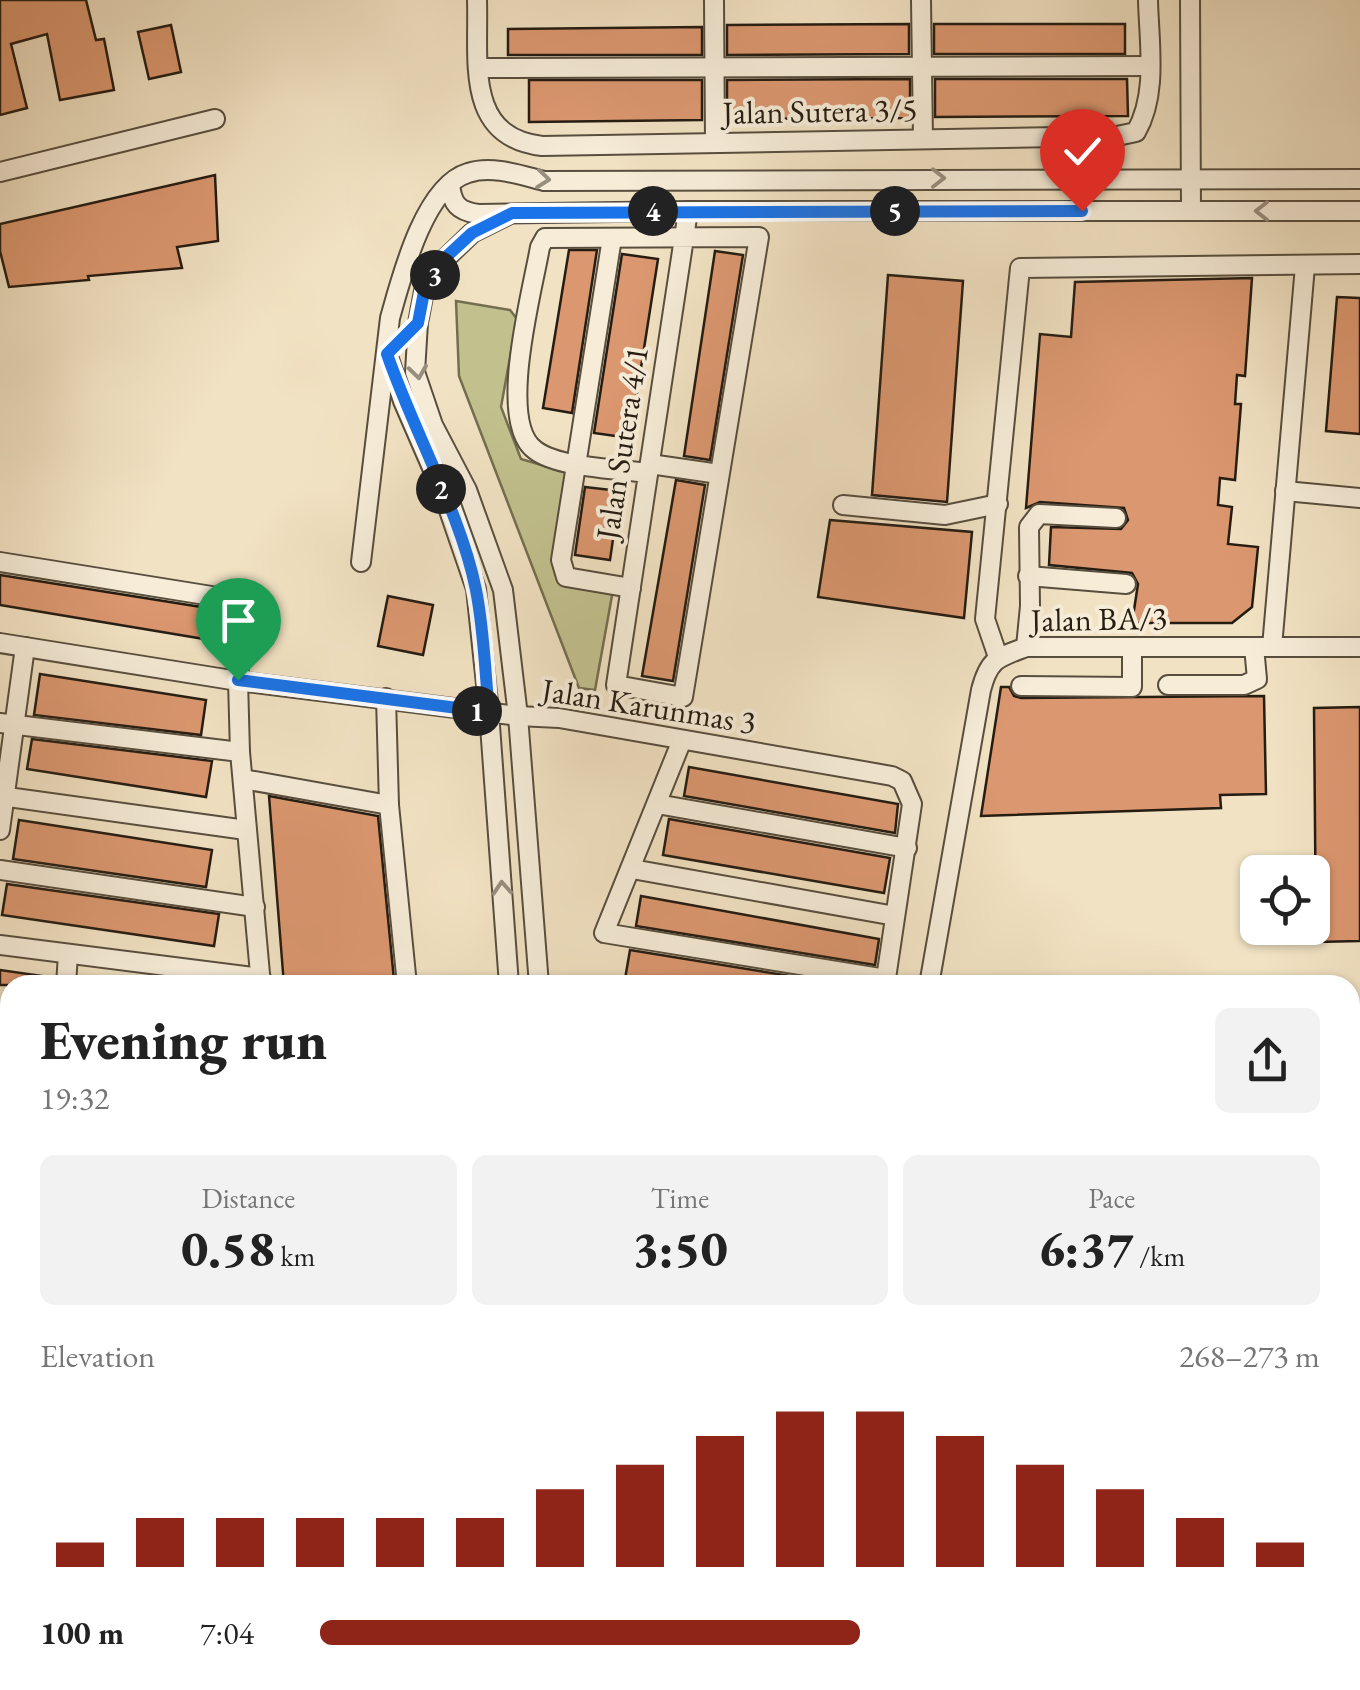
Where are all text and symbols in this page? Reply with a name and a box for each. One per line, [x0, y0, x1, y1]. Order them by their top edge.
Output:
street label: Jalan Sutera 3/5 [719, 88, 918, 134]
pin [1040, 109, 1125, 212]
icon: check [1055, 124, 1110, 179]
one-way arrow [930, 167, 946, 189]
one-way arrow [535, 168, 551, 189]
pin: 4 [628, 186, 678, 236]
pin: 5 [870, 186, 920, 236]
text: 4 [646, 193, 660, 229]
text: 5 [888, 193, 902, 229]
one-way arrow [1254, 200, 1270, 222]
pin: 3 [410, 250, 460, 300]
text: 3 [428, 257, 442, 293]
street label: Jalan Sutera 4/1 [586, 343, 658, 546]
one-way arrow [407, 364, 428, 380]
pin: 2 [416, 464, 466, 514]
text: 2 [434, 471, 448, 507]
pin [196, 578, 281, 681]
icon: arrive [211, 593, 266, 648]
street label: Jalan BA/3 [1027, 597, 1168, 641]
street label: Jalan Karunmas 3 [536, 668, 759, 744]
pin: 1 [452, 686, 502, 736]
text: 1 [470, 693, 484, 729]
map controls [1240, 855, 1330, 945]
button: locate [1240, 855, 1330, 945]
one-way arrow [492, 879, 513, 895]
text: Evening run [40, 1004, 327, 1075]
button: share [1215, 1008, 1320, 1113]
text: 19:32 [40, 1077, 109, 1119]
text: Distance [202, 1180, 295, 1216]
text: Time [651, 1180, 709, 1216]
text: Pace [1088, 1180, 1135, 1216]
text: 0.58 [181, 1216, 275, 1281]
text: 3:50 [632, 1216, 728, 1281]
text: 6:37 [1038, 1216, 1134, 1281]
text: km [275, 1238, 315, 1274]
text: /km [1134, 1238, 1185, 1274]
text: Elevation [40, 1335, 155, 1377]
text: 268–273 m [1179, 1335, 1320, 1377]
text: 100 m [40, 1612, 124, 1654]
text: 7:04 [200, 1612, 254, 1654]

